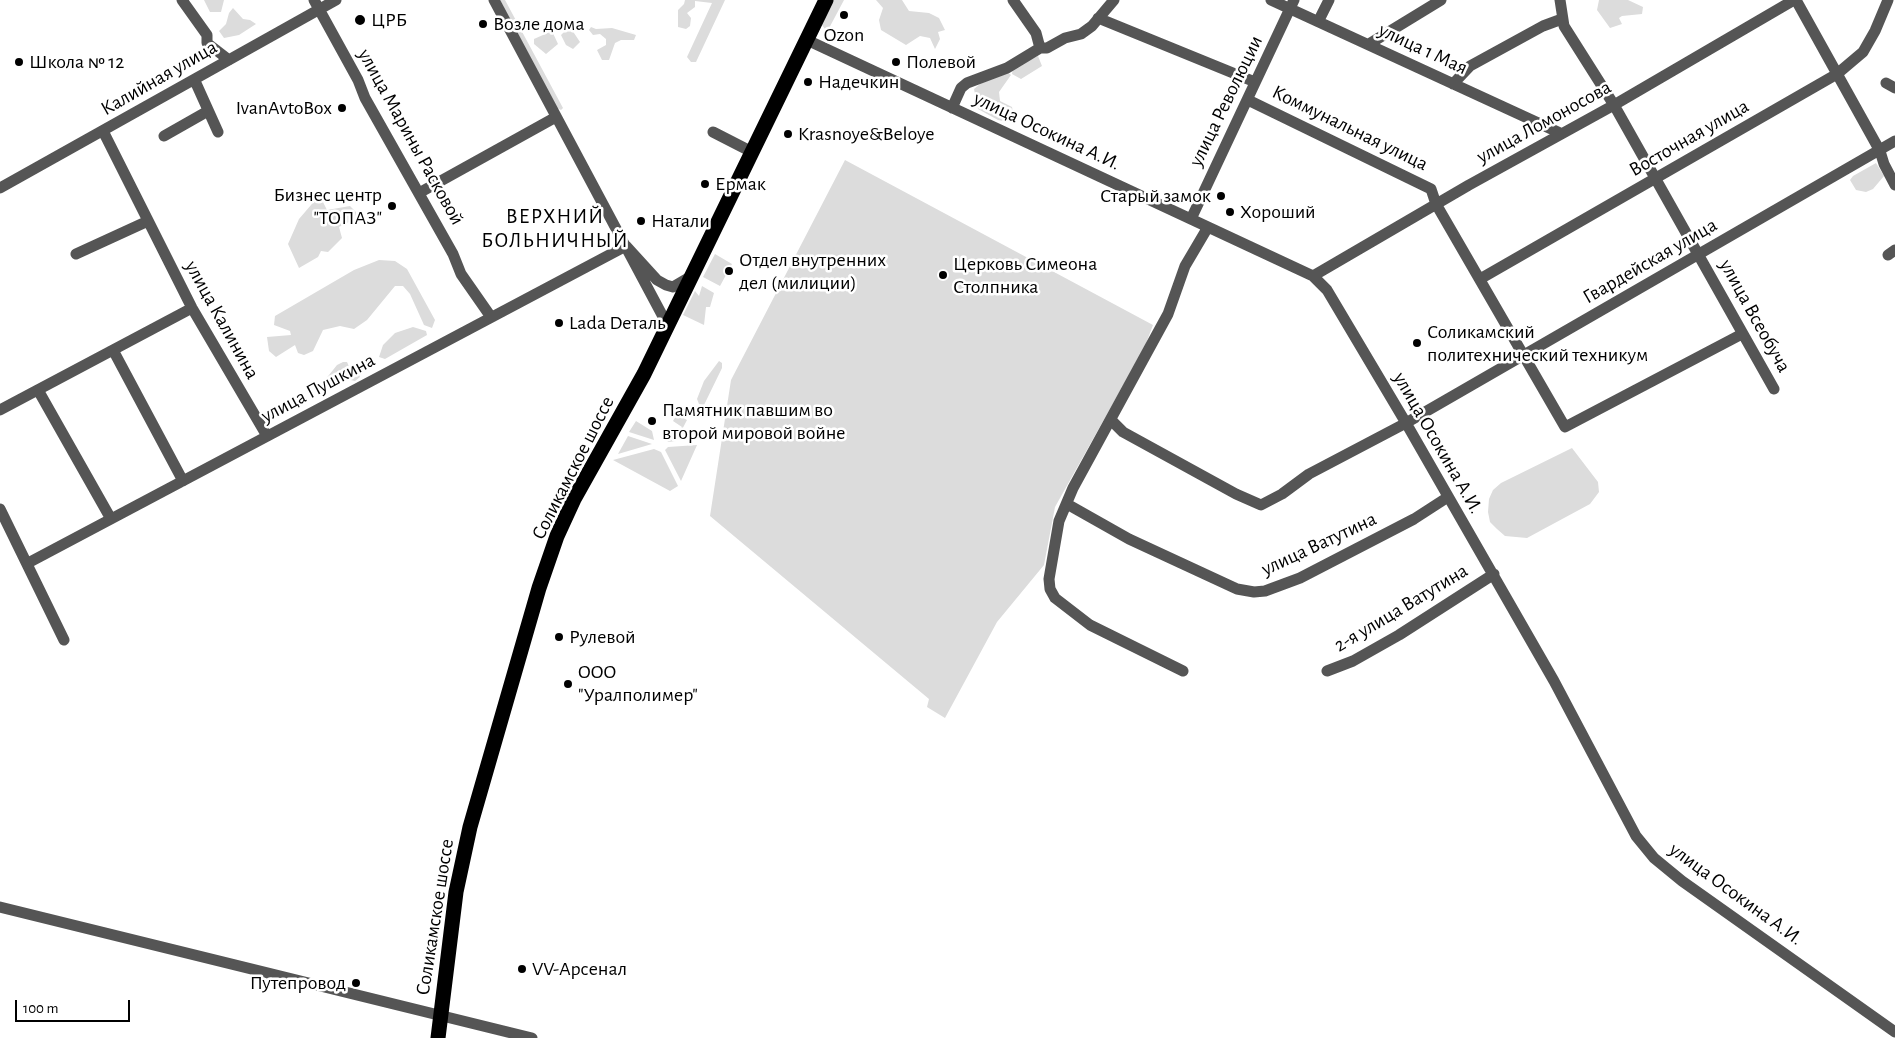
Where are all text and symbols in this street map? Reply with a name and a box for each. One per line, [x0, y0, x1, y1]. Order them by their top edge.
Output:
place label: ЦРБ [371, 8, 407, 32]
marker: Ozon [838, 9, 850, 21]
place label: Возле дома [493, 12, 585, 36]
marker: ЦРБ [353, 13, 367, 27]
marker: Возле дома [477, 18, 489, 30]
street label: улица 1 Мая [1375, 18, 1471, 80]
place label: Ozon [824, 23, 864, 47]
street label: улица Революции [1184, 32, 1268, 170]
street label: Калийная улица [97, 35, 221, 121]
street label: улица Марины Расковой [353, 45, 469, 229]
place label: Школа № 12 [29, 50, 124, 74]
place label: Полевой [906, 50, 976, 74]
marker: Школа № 12 [13, 56, 25, 68]
marker: Полевой [890, 56, 902, 68]
place label: Надечкин [818, 70, 900, 94]
street label: улица Ломоносова [1473, 75, 1615, 169]
marker: Надечкин [802, 76, 814, 88]
street label: Коммунальная улица [1268, 80, 1432, 176]
street label: улица Осокина А.И. [970, 86, 1124, 176]
street label: Восточная улица [1625, 94, 1753, 182]
place label: IvanAvtoBox [236, 96, 332, 120]
marker: IvanAvtoBox [336, 102, 348, 114]
place label: Krasnoye&Beloye [798, 122, 935, 146]
marker: Krasnoye&Beloye [782, 128, 794, 140]
place label: Ермак [715, 172, 766, 196]
marker: Ермак [699, 178, 711, 190]
place label: Бизнес центр "ТОПАЗ" [273, 183, 382, 230]
place label: Старый замок [1100, 184, 1211, 208]
marker: Старый замок [1215, 190, 1227, 202]
marker: Бизнес центр "ТОПАЗ" [386, 200, 398, 212]
place label: Хороший [1240, 200, 1316, 224]
district label: ВЕРХНИЙ БОЛЬНИЧНЫЙ [480, 204, 630, 254]
marker: Хороший [1224, 206, 1236, 218]
place label: Натали [651, 209, 710, 233]
street label: Гвардейская улица [1579, 213, 1721, 309]
marker: Натали [635, 215, 647, 227]
place label: Отдел внутренних дел (милиции) [739, 248, 886, 295]
place label: Церковь Симеона Столпника [953, 252, 1097, 299]
street label: улица Всеобуча [1714, 255, 1796, 377]
street label: улица Калинина [180, 257, 264, 383]
marker: Отдел внутренних дел (милиции) [723, 265, 735, 277]
marker: Церковь Симеона Столпника [937, 269, 949, 281]
place label: Lada Dеталь [569, 311, 666, 335]
marker: Lada Dеталь [553, 317, 565, 329]
place label: Соликамский политехнический техникум [1427, 320, 1648, 367]
marker: Соликамский политехнический техникум [1411, 337, 1423, 349]
street label: улица Пушкина [257, 348, 379, 428]
street label: улица Осокина А.И. [1388, 368, 1488, 518]
street label: Соликамское шоссе [526, 392, 620, 544]
place label: Памятник павшим во второй мировой войне [662, 398, 846, 445]
marker: Памятник павшим во второй мировой войне [646, 415, 658, 427]
street label: улица Ватутина [1258, 507, 1380, 581]
street label: 2-я улица Ватутина [1330, 559, 1472, 657]
place label: Рулевой [569, 625, 636, 649]
marker: Рулевой [553, 631, 565, 643]
place label: OOO "Уралполимер" [578, 660, 698, 707]
marker: OOO "Уралполимер" [562, 678, 574, 690]
street label: Соликамское шоссе [411, 837, 459, 997]
street label: улица Осокина А.И. [1665, 838, 1807, 950]
place label: VV-Арсенал [532, 957, 627, 981]
marker: VV-Арсенал [516, 963, 528, 975]
place label: Путепровод [250, 971, 346, 995]
marker: Путепровод [350, 977, 362, 989]
scale bar [18, 990, 132, 1022]
text: 100 m [23, 1001, 58, 1016]

